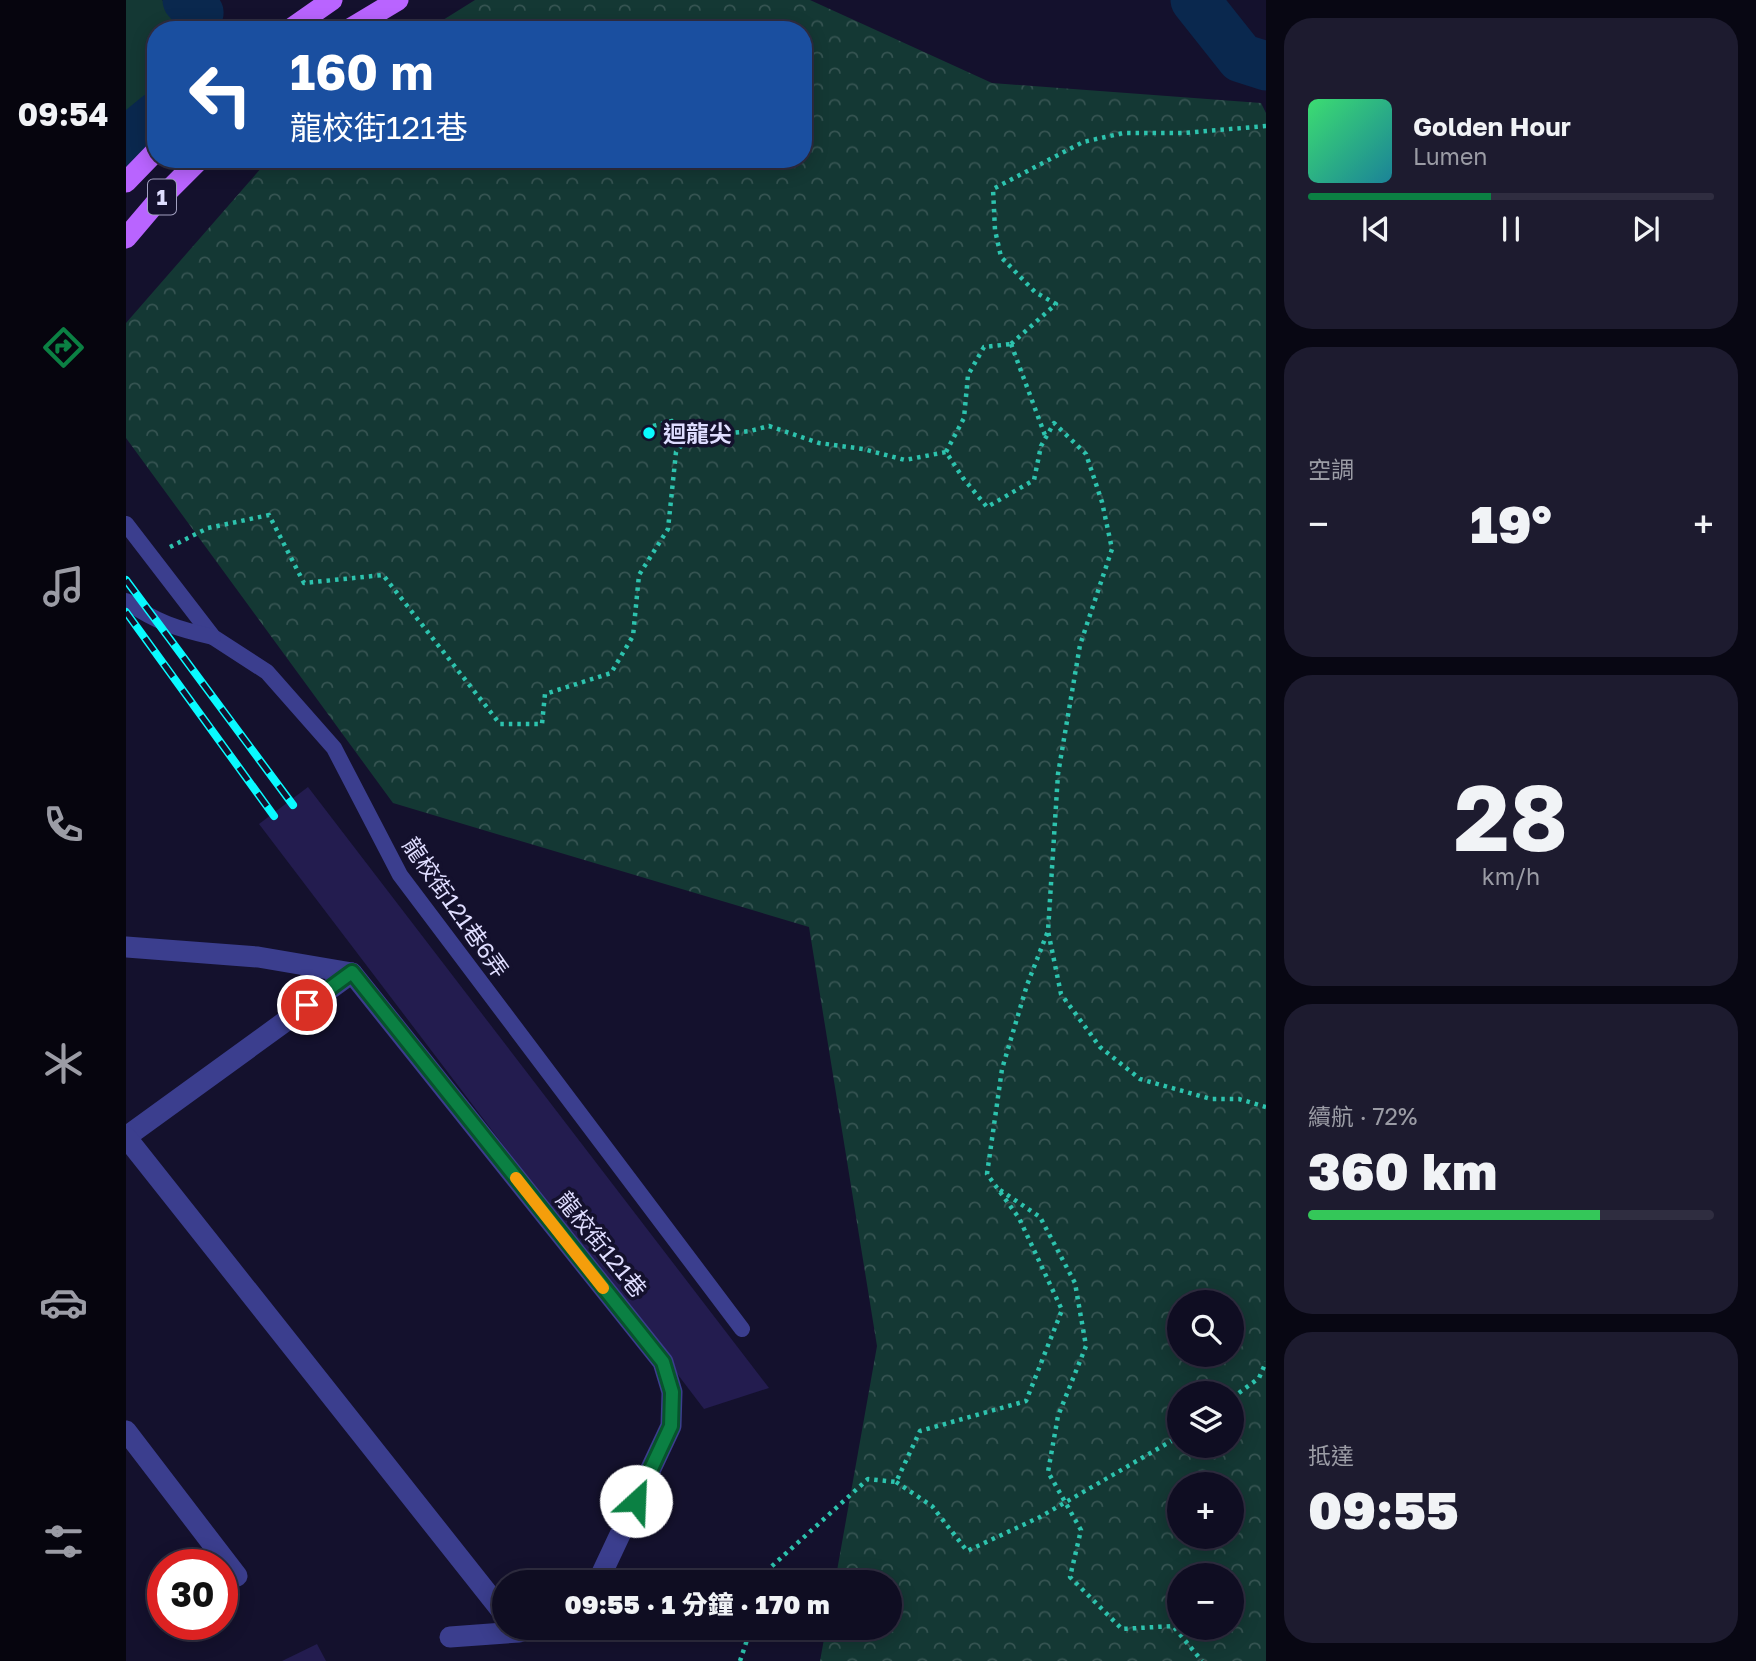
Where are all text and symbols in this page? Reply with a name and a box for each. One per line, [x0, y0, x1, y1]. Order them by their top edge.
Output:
text: 160 m [290, 42, 433, 101]
icon: left [175, 49, 266, 140]
text: 09:54 [18, 95, 108, 133]
text: 龍校街121巷 [290, 108, 468, 146]
text: Golden Hour [1413, 111, 1571, 142]
text: Lumen [1413, 142, 1487, 170]
road number: 1 [148, 180, 176, 214]
icon: previous [1357, 210, 1395, 248]
icon: pause [1492, 210, 1530, 248]
icon: next [1627, 210, 1665, 248]
icon: directions [39, 323, 88, 372]
place label: 迴龍尖 [663, 419, 732, 447]
marker: 迴龍尖 [641, 425, 657, 441]
text: 空調 [1308, 455, 1354, 483]
text: 19° [1470, 492, 1552, 554]
text: − [1308, 501, 1329, 546]
text: + [1693, 501, 1714, 546]
icon: music [39, 562, 88, 611]
text: 28 [1454, 762, 1568, 871]
icon: phone [39, 800, 88, 849]
street label: 龍校街121巷6弄 [397, 832, 515, 982]
text: km/h [1482, 862, 1540, 890]
pin [277, 975, 337, 1035]
icon: arrive [288, 986, 326, 1024]
icon: climate [39, 1039, 88, 1088]
text: 續航 · 72% [1308, 1102, 1417, 1130]
text: 360 km [1308, 1139, 1497, 1201]
street label: 龍校街121巷 [551, 1186, 653, 1302]
icon: car [39, 1278, 88, 1327]
map controls [1167, 1290, 1244, 1640]
button: search [1167, 1290, 1244, 1367]
button: layers [1167, 1381, 1244, 1458]
text: 抵達 [1308, 1441, 1354, 1469]
position arrow [599, 1464, 673, 1538]
button: + [1167, 1472, 1244, 1549]
text: 09:55 [1308, 1478, 1459, 1540]
icon: filters [39, 1517, 88, 1566]
speed limit sign: 30 [147, 1549, 238, 1640]
button: − [1167, 1563, 1244, 1640]
text: 09:55 · 1 分鐘 · 170 m [564, 1589, 830, 1620]

